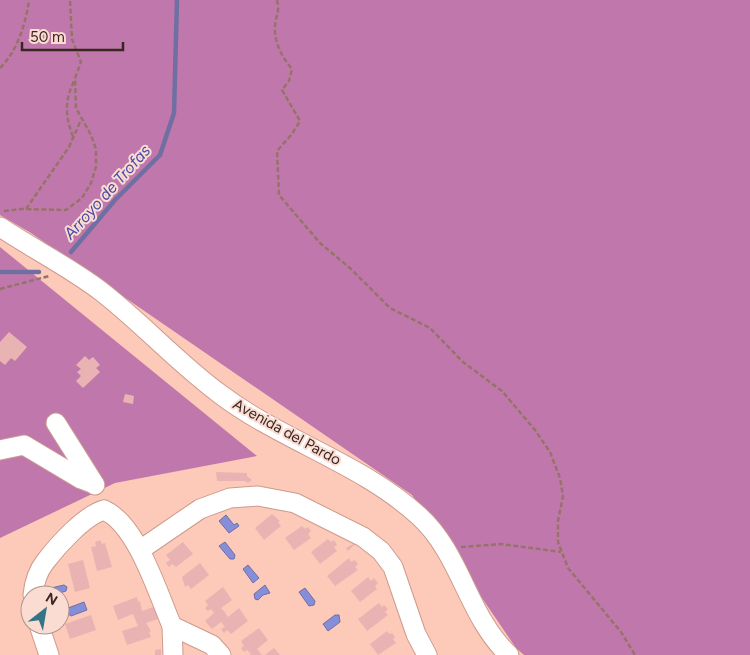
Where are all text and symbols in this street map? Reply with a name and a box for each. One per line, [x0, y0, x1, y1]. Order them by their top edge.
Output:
scale bar [22, 20, 124, 52]
text: 50 m [30, 28, 65, 46]
water label: Arroyo de Trofas [59, 141, 155, 244]
street label: Avenida del Pardo [230, 395, 344, 469]
north arrow [20, 585, 70, 635]
text: N [42, 589, 60, 609]

